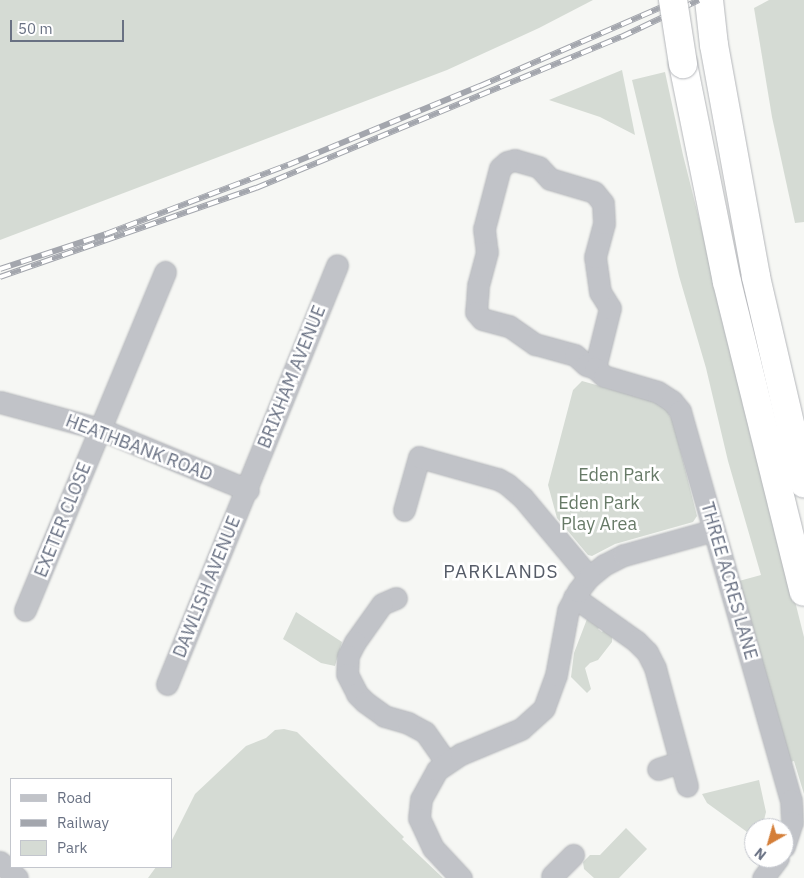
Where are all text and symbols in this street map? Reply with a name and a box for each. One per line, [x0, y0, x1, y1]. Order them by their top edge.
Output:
scale bar [12, 10, 126, 42]
text: 50 m [18, 19, 53, 38]
street label: BRIXHAM AVENUE [253, 302, 331, 452]
street label: HEATHBANK ROAD [63, 410, 215, 486]
street label: EXETER CLOSE [30, 459, 96, 581]
park label: Eden Park [578, 464, 660, 486]
park label: Eden Park Play Area [558, 493, 640, 536]
street label: THREE ACRES LANE [696, 500, 762, 662]
street label: DAWLISH AVENUE [169, 513, 245, 661]
district label: PARKLANDS [442, 561, 560, 583]
legend [10, 778, 172, 868]
text: Road [57, 788, 92, 807]
text: Railway [57, 813, 109, 832]
north arrow [744, 818, 794, 868]
text: Park [57, 838, 87, 857]
text: N [751, 844, 770, 864]

